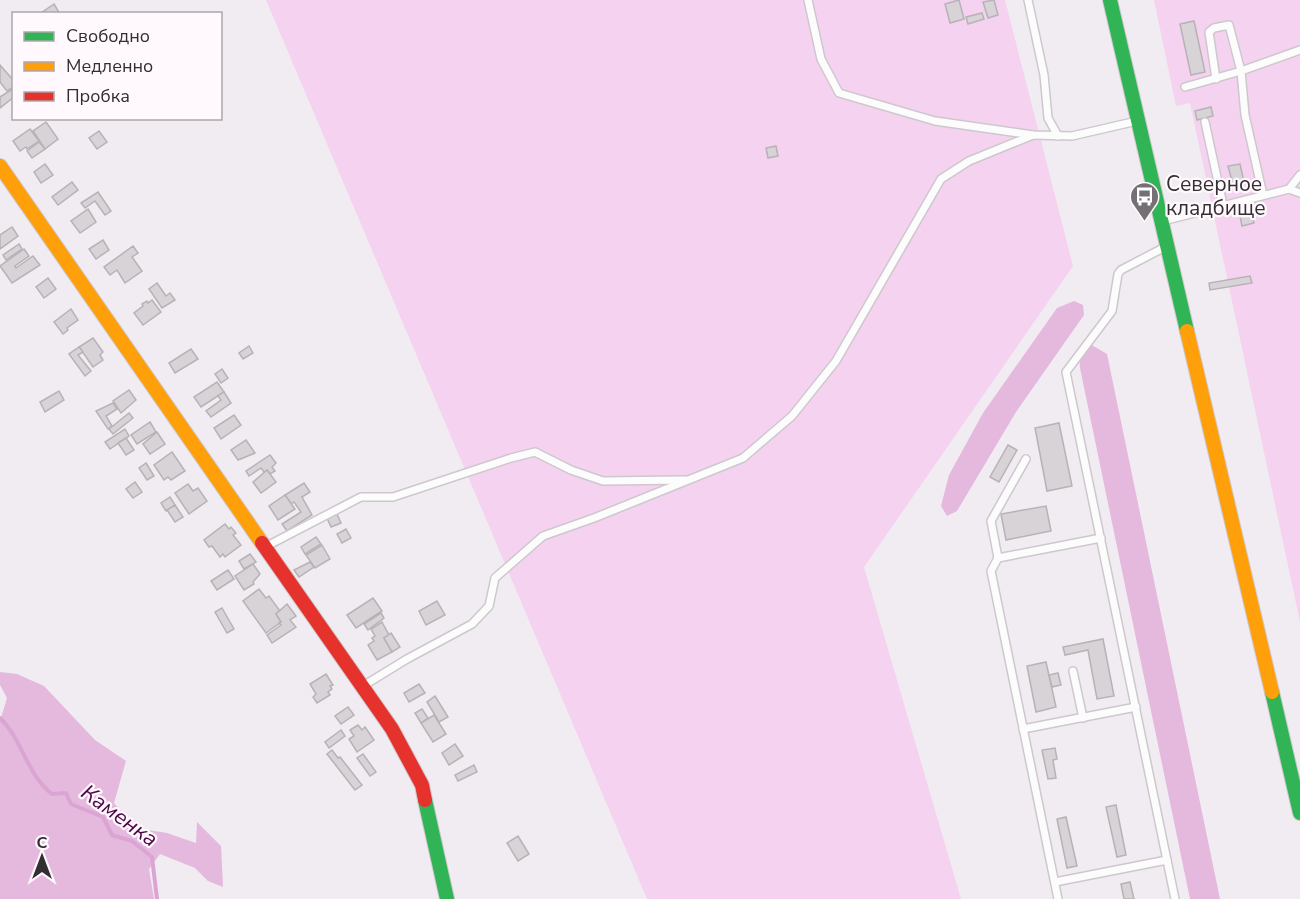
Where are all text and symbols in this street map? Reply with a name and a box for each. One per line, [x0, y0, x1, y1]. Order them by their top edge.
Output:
legend [12, 12, 222, 120]
text: Свободно [66, 24, 150, 48]
text: Медленно [66, 54, 153, 78]
text: Пробка [66, 84, 130, 108]
place label: Северное кладбище [1166, 170, 1266, 222]
bus stop icon: Северное кладбище [1129, 180, 1161, 222]
water label: Каменка [75, 778, 164, 854]
north arrow [12, 827, 72, 887]
text: С [37, 832, 48, 854]

